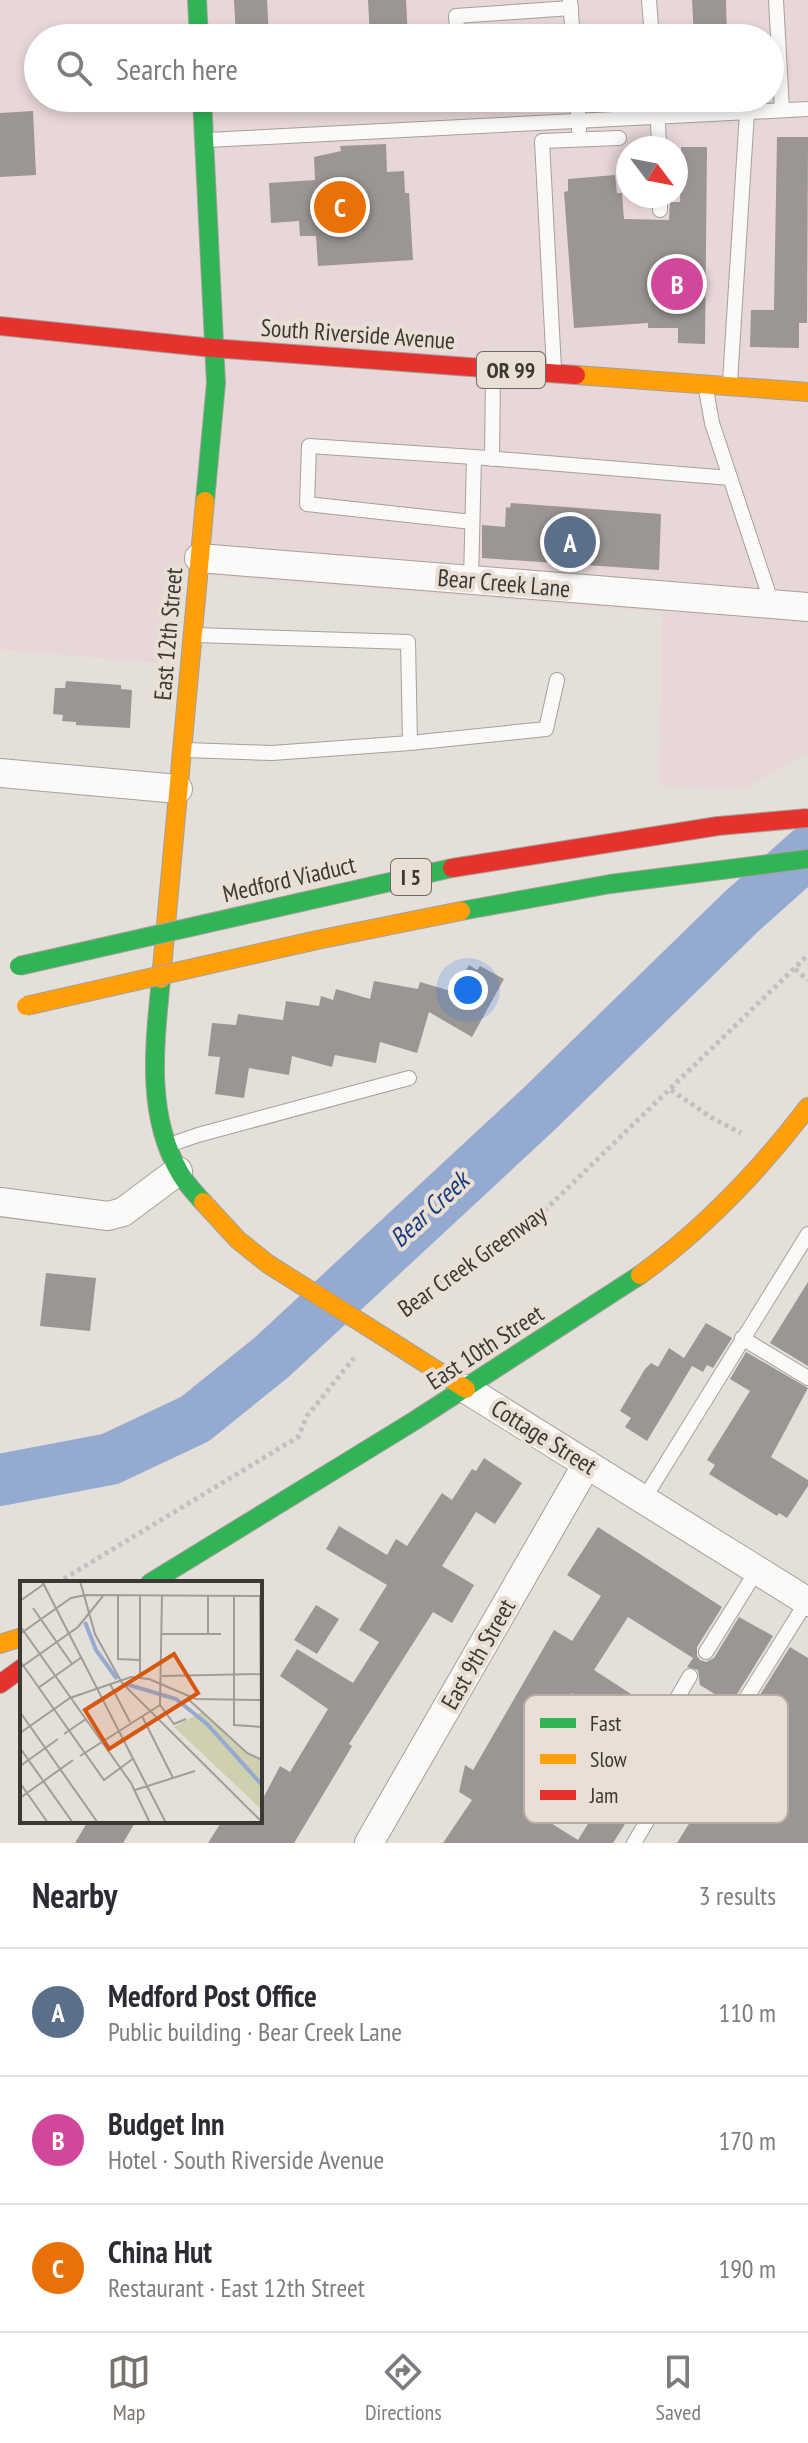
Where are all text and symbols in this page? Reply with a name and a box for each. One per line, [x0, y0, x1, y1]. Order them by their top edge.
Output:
search box [24, 24, 784, 112]
icon: search [52, 46, 96, 90]
text: Search here [116, 49, 238, 88]
north arrow [616, 136, 688, 208]
pin: C [314, 177, 366, 237]
pin: B [651, 254, 703, 314]
street label: South Riverside Avenue [260, 312, 456, 356]
road number: OR 99 [477, 352, 545, 388]
pin: A [544, 512, 596, 572]
street label: Bear Creek Lane [436, 562, 572, 604]
street label: East 12th Street [147, 566, 189, 702]
street label: Medford Viaduct [220, 849, 359, 909]
road number: I 5 [391, 859, 431, 895]
your location [448, 970, 488, 1010]
water label: Bear Creek [383, 1162, 478, 1254]
street label: Bear Creek Greenway [392, 1198, 552, 1324]
street label: East 10th Street [421, 1298, 550, 1396]
street label: Cottage Street [486, 1392, 603, 1482]
inset map [20, 1581, 262, 1823]
street label: East 9th Street [434, 1593, 522, 1715]
legend [524, 1695, 788, 1823]
text: Fast [590, 1709, 621, 1737]
text: Slow [590, 1745, 627, 1773]
text: Jam [589, 1781, 618, 1809]
text: Nearby [32, 1873, 117, 1917]
text: 3 results [699, 1879, 776, 1912]
text: Medford Post Office [108, 1976, 317, 2015]
text: A [51, 1996, 65, 2029]
text: 110 m [718, 1996, 776, 2029]
text: Public building · Bear Creek Lane [108, 2015, 402, 2048]
text: Budget Inn [108, 2104, 225, 2143]
text: B [52, 2124, 64, 2157]
text: 170 m [718, 2124, 776, 2157]
text: Hotel · South Riverside Avenue [108, 2143, 384, 2176]
text: China Hut [108, 2232, 212, 2271]
text: C [52, 2252, 64, 2285]
text: 190 m [718, 2252, 776, 2285]
text: Restaurant · East 12th Street [108, 2271, 365, 2304]
tab: Map [107, 2350, 151, 2426]
tab: Directions [365, 2350, 442, 2426]
tab: Saved [656, 2350, 701, 2426]

